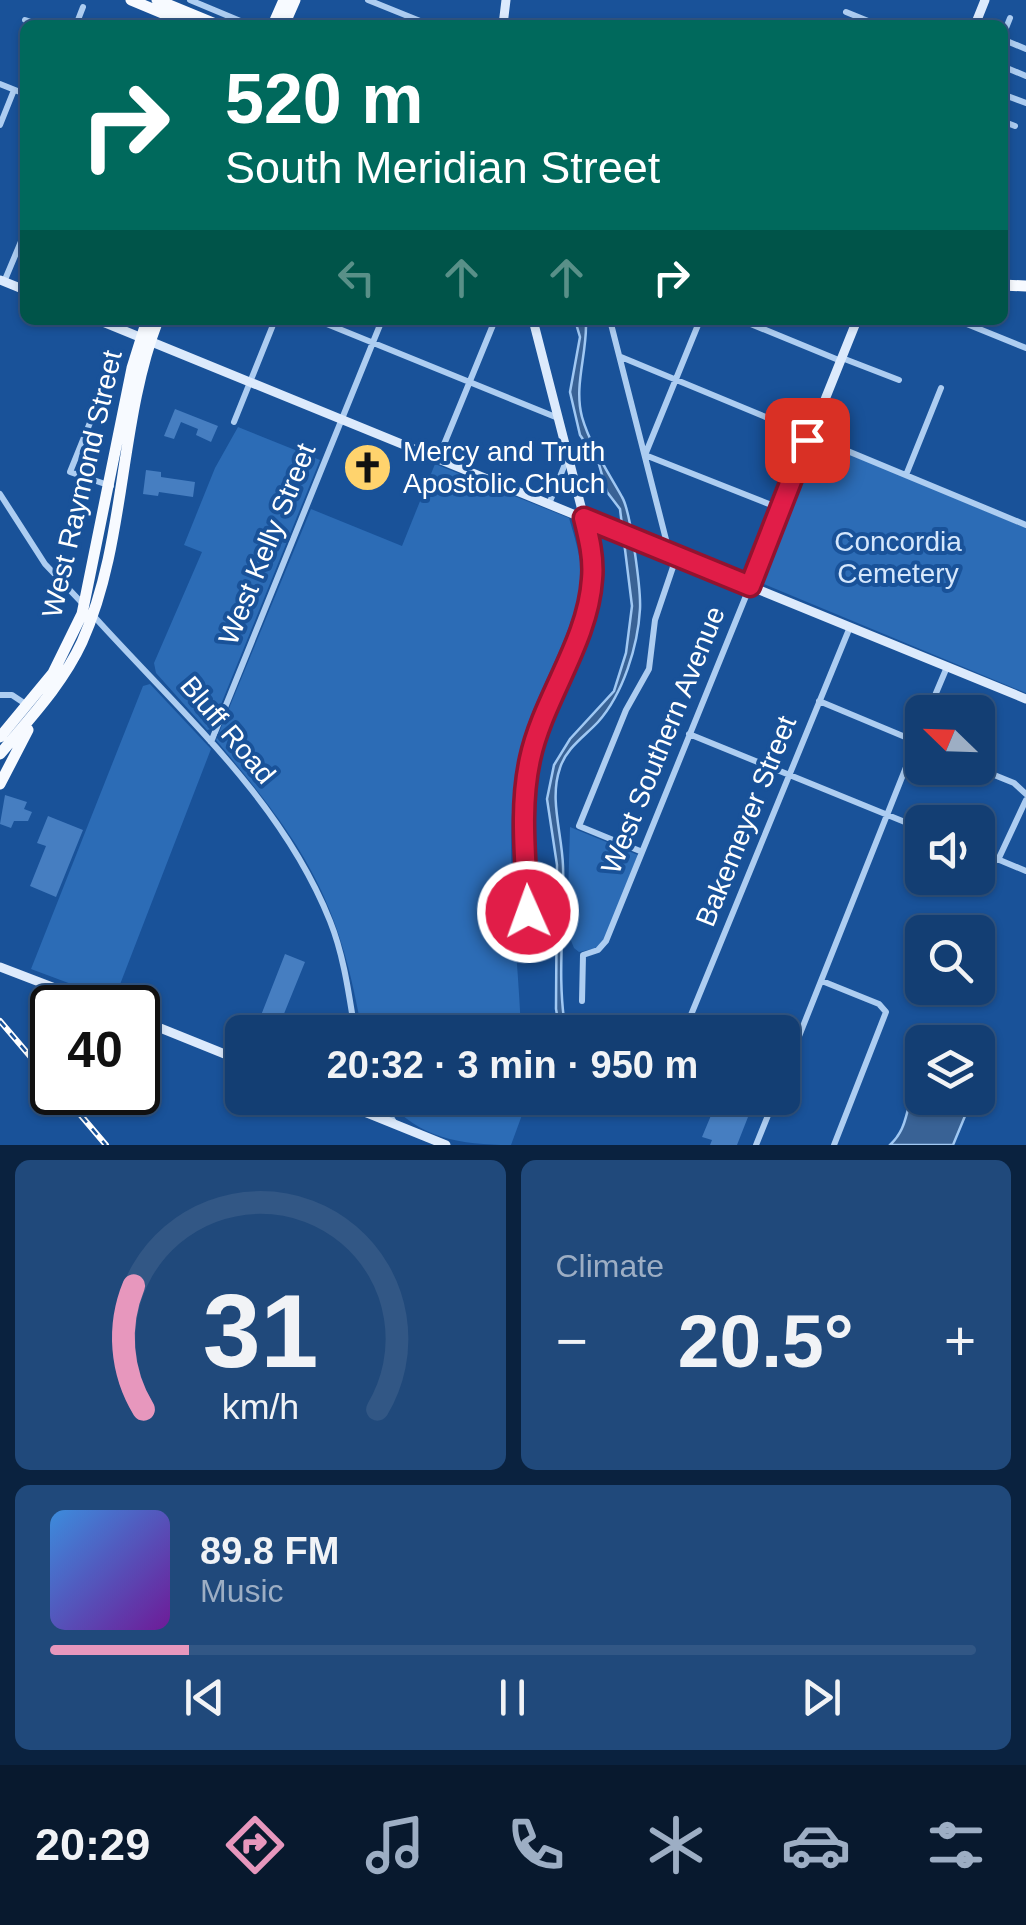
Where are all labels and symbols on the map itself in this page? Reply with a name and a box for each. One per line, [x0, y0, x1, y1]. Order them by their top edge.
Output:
street label: West Raymond Street [36, 347, 128, 621]
pin [765, 398, 850, 483]
place label: Mercy and Truth Apostolic Chuch [403, 436, 605, 499]
street label: West Kelly Street [213, 439, 322, 649]
church icon: Mercy and Truth Apostolic Chuch [342, 441, 394, 493]
park label: Concordia Cemetery [834, 526, 962, 589]
street label: West Southern Avenue [595, 602, 731, 878]
street label: Bluff Road [174, 670, 282, 790]
north arrow [905, 695, 995, 785]
street label: Bakemeyer Street [690, 711, 802, 931]
position arrow [476, 860, 580, 964]
speed limit sign: 40 [30, 985, 160, 1115]

